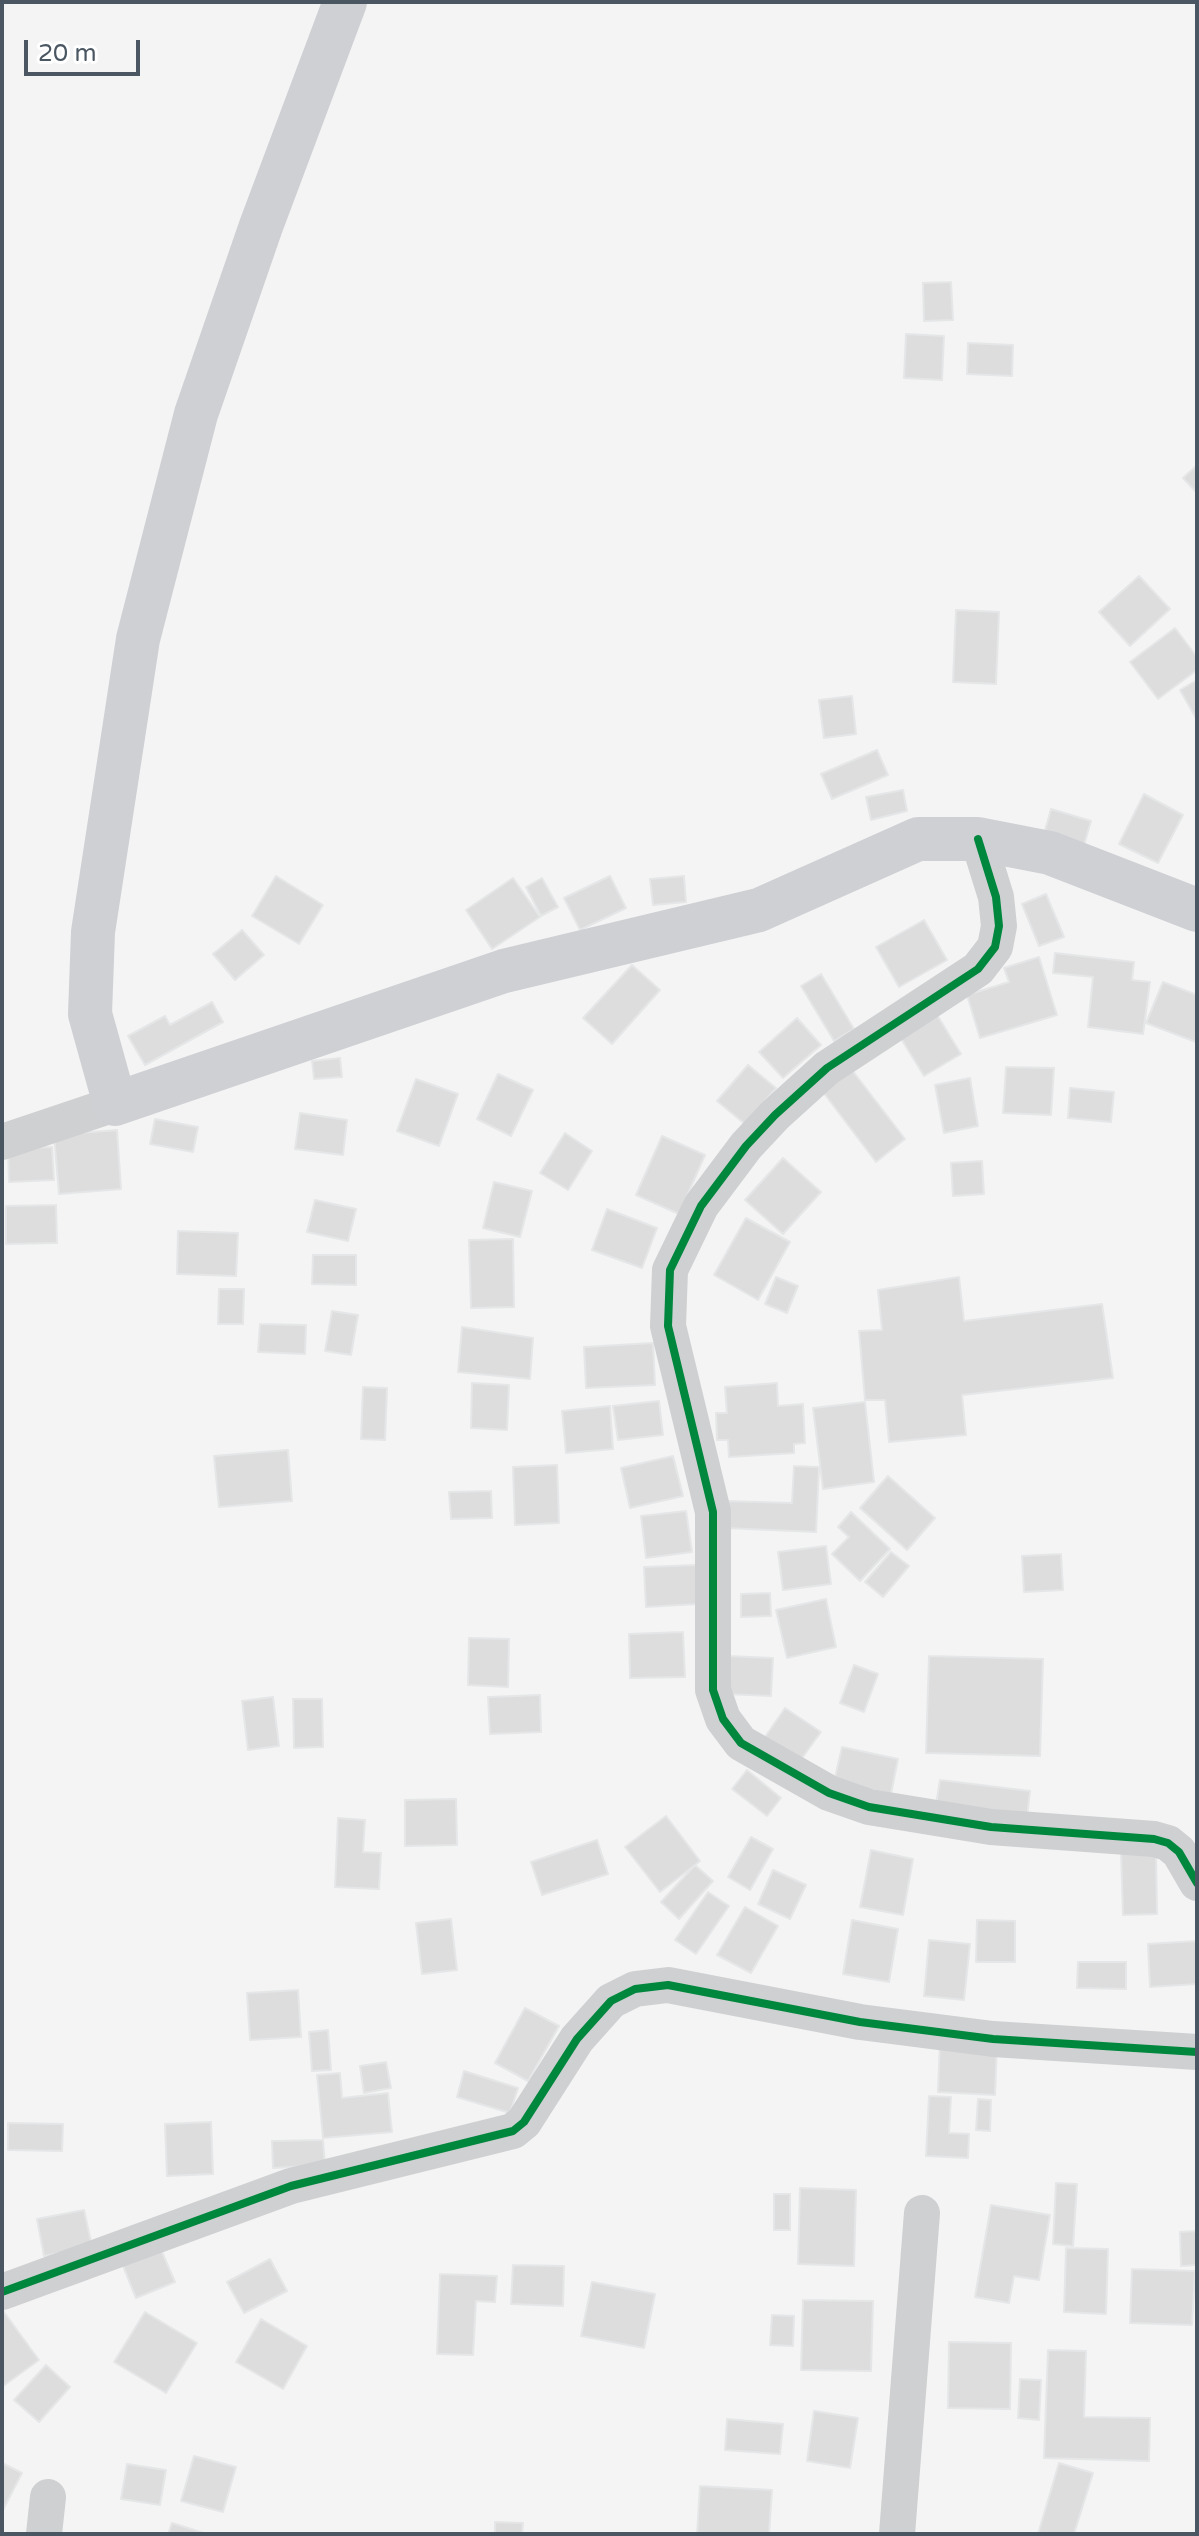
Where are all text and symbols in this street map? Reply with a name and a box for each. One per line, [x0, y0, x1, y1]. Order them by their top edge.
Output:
scale bar [28, 24, 144, 74]
text: 20 m [38, 39, 96, 68]

